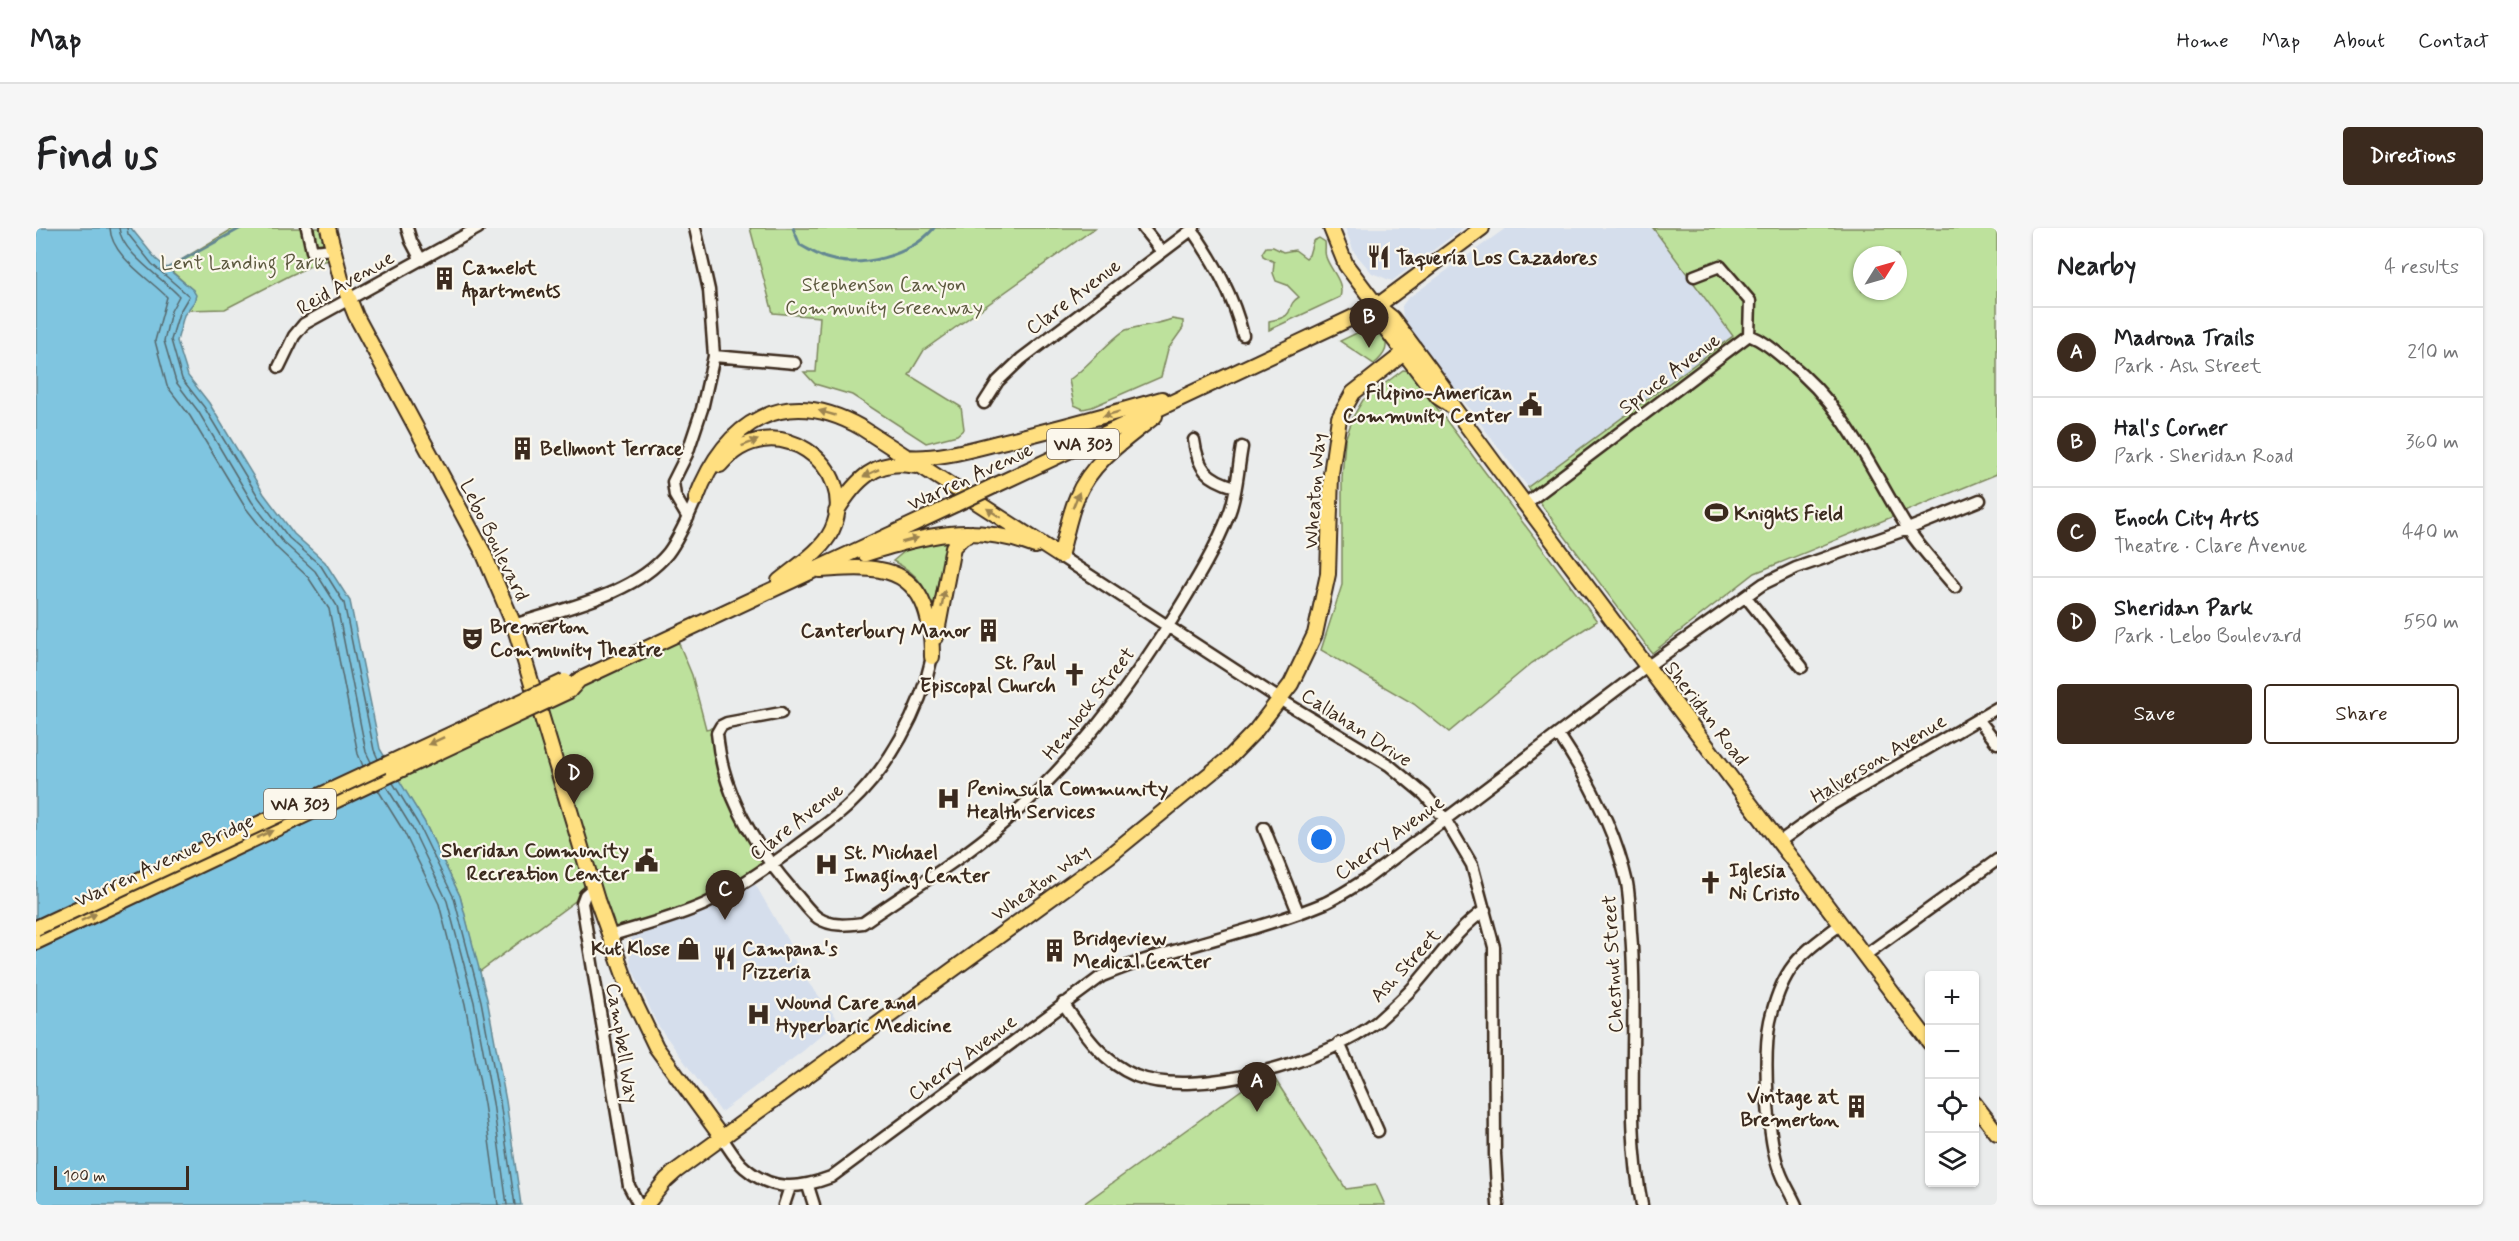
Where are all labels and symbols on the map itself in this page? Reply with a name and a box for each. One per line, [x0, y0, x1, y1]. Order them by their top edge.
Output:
street label: Reid Avenue [292, 244, 400, 322]
restaurant icon: Taquería Los Cazadores [1365, 244, 1391, 270]
place label: Taquería Los Cazadores [1396, 245, 1597, 272]
north arrow [1853, 246, 1907, 300]
park label: Lent Landing Park [160, 250, 326, 279]
street label: Clare Avenue [1021, 253, 1127, 342]
place label: Camelot Apartments [462, 255, 560, 306]
building icon: Camelot Apartments [431, 265, 457, 291]
park label: Stephenson Canyon Community Greenway [785, 272, 983, 322]
pin: B [1350, 298, 1388, 348]
street label: Spruce Avenue [1614, 327, 1726, 421]
place label: Filipino-American Community Center [1343, 380, 1513, 430]
public building icon: Filipino-American Community Center [1517, 391, 1543, 417]
one-way arrow [818, 407, 836, 417]
one-way arrow [1101, 410, 1119, 419]
road number: WA 303 [1047, 429, 1119, 459]
street label: Wheaton Way [1298, 432, 1333, 550]
building icon: Bellmont Terrace [509, 435, 535, 461]
place label: Bellmont Terrace [540, 436, 684, 463]
street label: Warren Avenue [903, 436, 1038, 518]
one-way arrow [741, 438, 759, 447]
one-way arrow [862, 467, 880, 477]
street label: Lebo Boulevard [453, 475, 535, 606]
one-way arrow [1072, 490, 1082, 508]
sports icon: Knights Field [1703, 500, 1729, 526]
place label: Knights Field [1734, 501, 1843, 530]
one-way arrow [986, 507, 1002, 518]
one-way arrow [901, 535, 919, 545]
one-way arrow [939, 589, 948, 608]
place label: Bremerton Community Theatre [490, 614, 663, 664]
building icon: Canterbury Manor [976, 617, 1002, 643]
place label: Canterbury Manor [800, 618, 972, 645]
theatre icon: Bremerton Community Theatre [459, 625, 485, 651]
street label: Hemlock Street [1037, 642, 1142, 766]
place label: St. Paul Episcopal Church [920, 650, 1056, 700]
street label: Sheridan Road [1658, 656, 1754, 772]
church icon: St. Paul Episcopal Church [1061, 661, 1087, 687]
street label: Callahan Drive [1295, 682, 1417, 774]
street label: Halverson Avenue [1806, 708, 1952, 811]
one-way arrow [427, 737, 444, 746]
pin: D [554, 754, 594, 804]
place label: Peninsula Community Health Services [967, 776, 1168, 826]
street label: Clare Avenue [744, 777, 850, 867]
hospital icon: Peninsula Community Health Services [936, 786, 962, 812]
road number: WA 303 [264, 789, 336, 819]
street label: Cherry Avenue [1330, 789, 1450, 887]
street label: Warren Avenue Bridge [71, 808, 259, 915]
your location [1307, 825, 1336, 854]
one-way arrow [257, 829, 274, 838]
place label: Sheridan Community Recreation Center [441, 838, 630, 888]
street label: Wheaton Way [986, 838, 1096, 928]
place label: St. Michael Imaging Center [844, 840, 990, 892]
public building icon: Sheridan Community Recreation Center [634, 848, 660, 874]
hospital icon: St. Michael Imaging Center [813, 851, 839, 877]
place label: Iglesia Ni Cristo [1729, 858, 1800, 908]
church icon: Iglesia Ni Cristo [1698, 869, 1724, 895]
pin: C [706, 870, 744, 920]
street label: Chestnut Street [1596, 894, 1631, 1034]
one-way arrow [80, 912, 97, 921]
street label: Ash Street [1365, 923, 1448, 1009]
place label: Bridgeview Medical Center [1073, 926, 1212, 976]
shop icon: Kut Klose [675, 935, 701, 961]
place label: Kut Klose [591, 936, 670, 963]
place label: Campana's Pizzeria [742, 936, 838, 986]
building icon: Bridgeview Medical Center [1042, 937, 1068, 963]
restaurant icon: Campana's Pizzeria [711, 946, 737, 972]
street label: Campbell Way [599, 981, 644, 1105]
place label: Wound Care and Hyperbaric Medicine [775, 990, 952, 1040]
hospital icon: Wound Care and Hyperbaric Medicine [745, 1001, 771, 1027]
street label: Cherry Avenue [903, 1008, 1023, 1108]
pin: A [1238, 1062, 1276, 1112]
place label: Vintage at Bremerton [1740, 1084, 1840, 1134]
building icon: Vintage at Bremerton [1844, 1094, 1870, 1120]
scale bar [54, 1163, 189, 1190]

